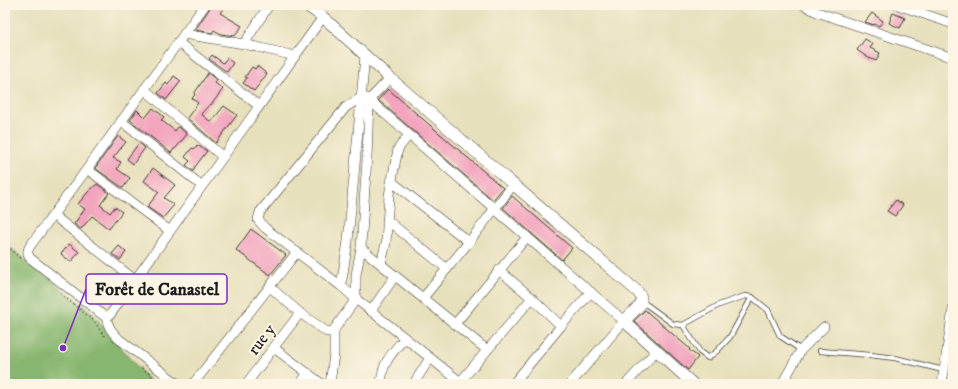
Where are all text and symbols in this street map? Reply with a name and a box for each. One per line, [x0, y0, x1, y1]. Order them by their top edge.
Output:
callout: Forêt de Canastel [86, 274, 227, 304]
text: Forêt de Canastel [95, 279, 220, 301]
street label: rue y [243, 319, 281, 360]

